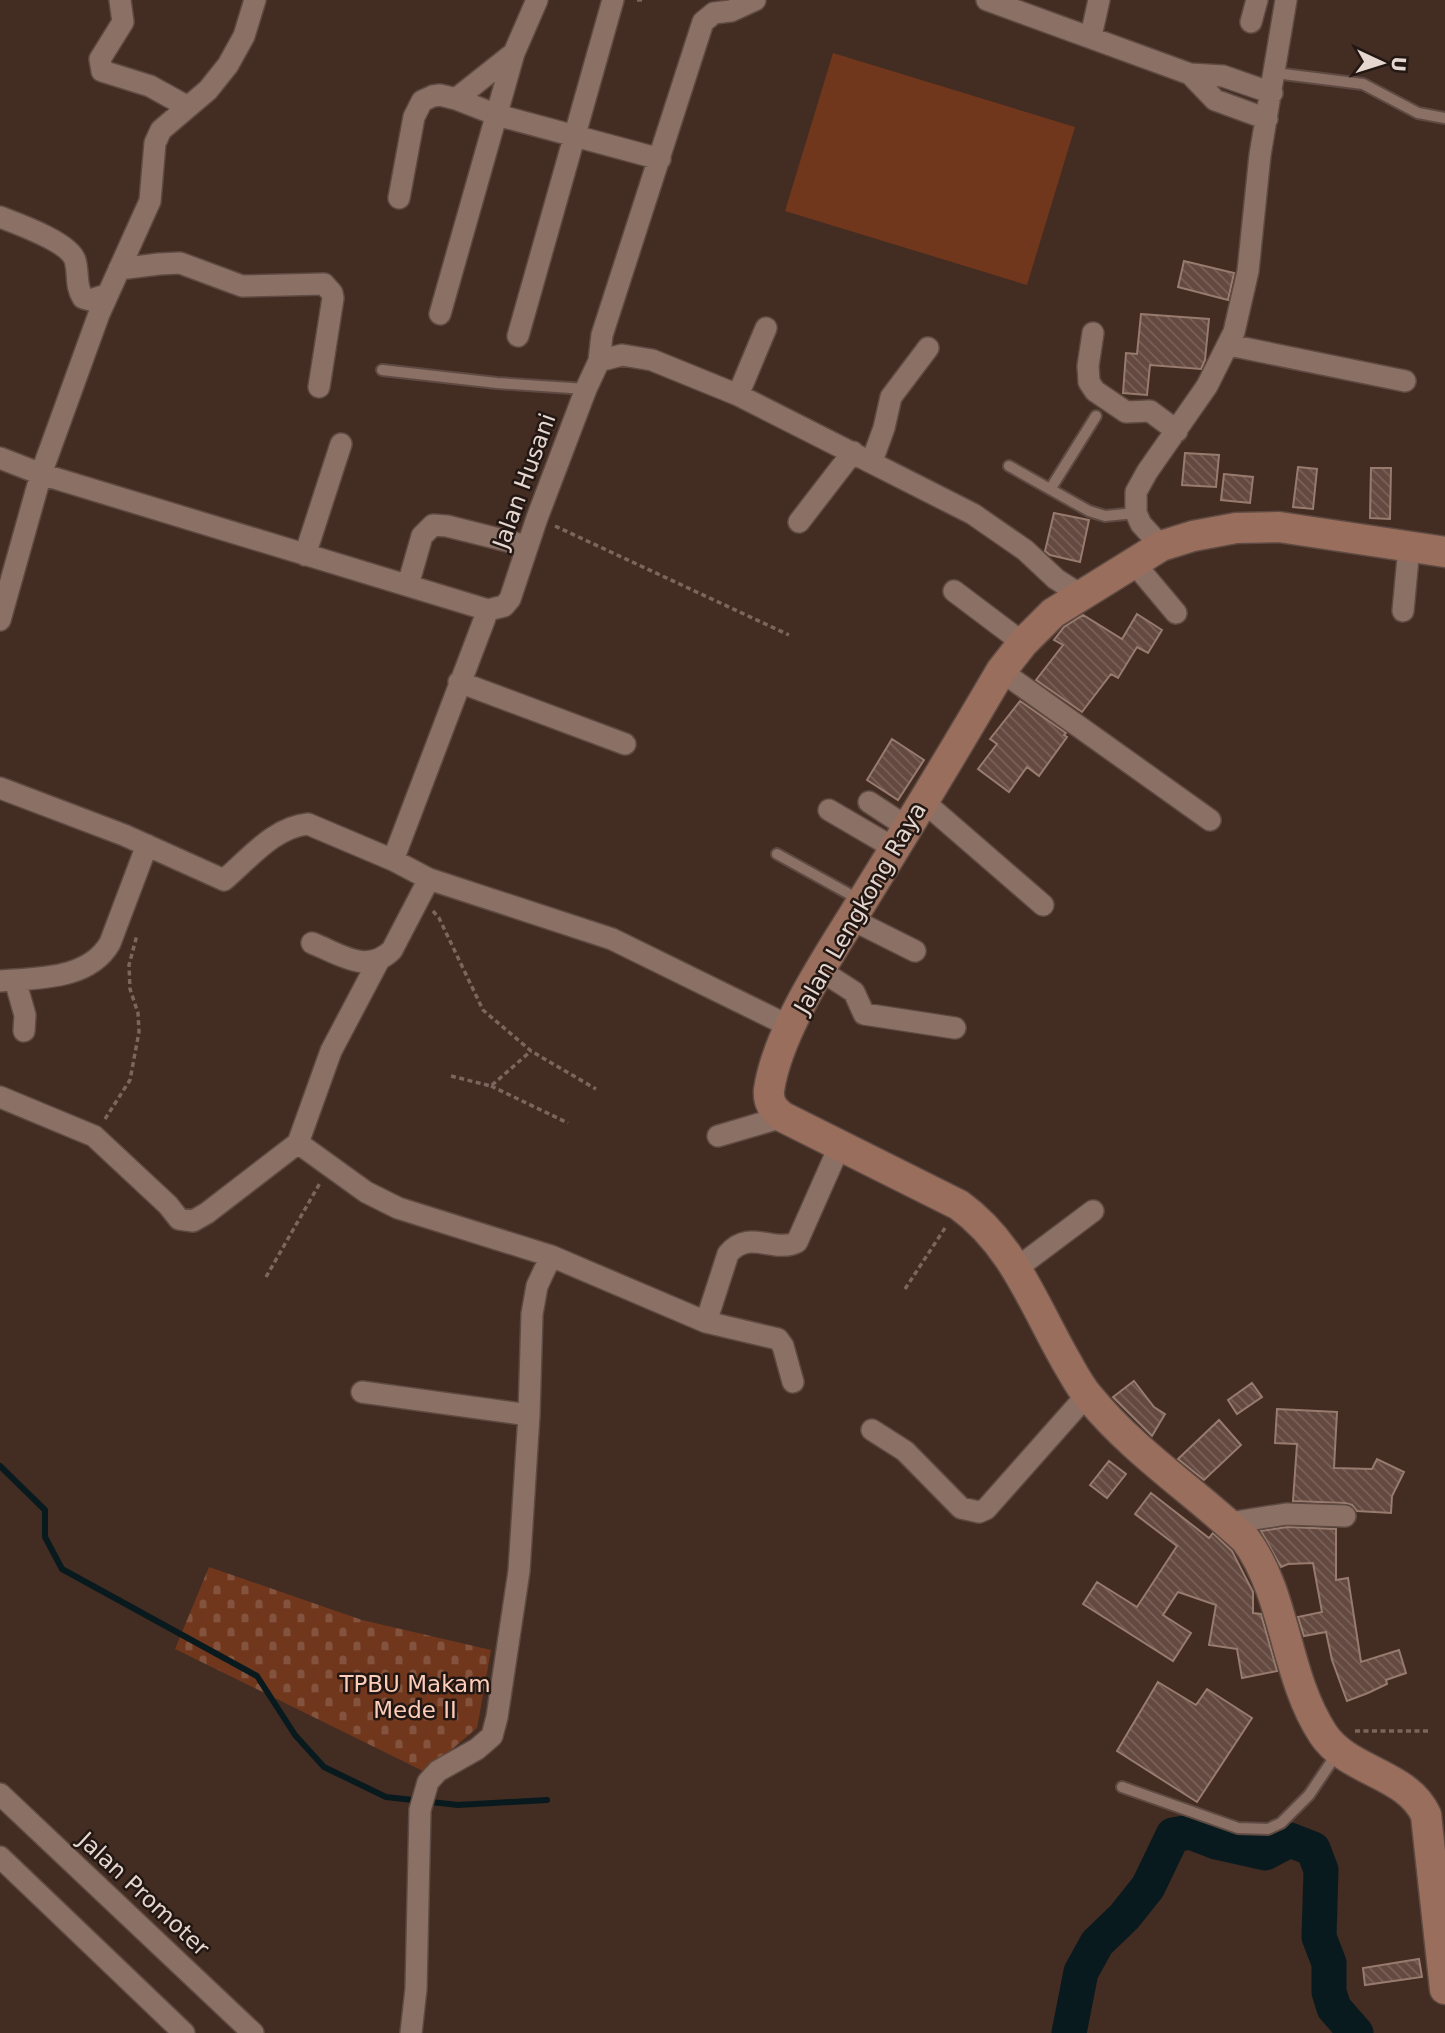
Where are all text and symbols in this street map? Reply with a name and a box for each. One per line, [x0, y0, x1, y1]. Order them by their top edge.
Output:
north arrow [1347, 28, 1417, 98]
text: U [1387, 56, 1410, 73]
street label: Jalan Husani [487, 410, 561, 554]
street label: Jalan Lengkong Raya [788, 798, 931, 1020]
park label: TPBU Makam Mede II [338, 1671, 491, 1723]
street label: Jalan Promoter [72, 1826, 215, 1961]

